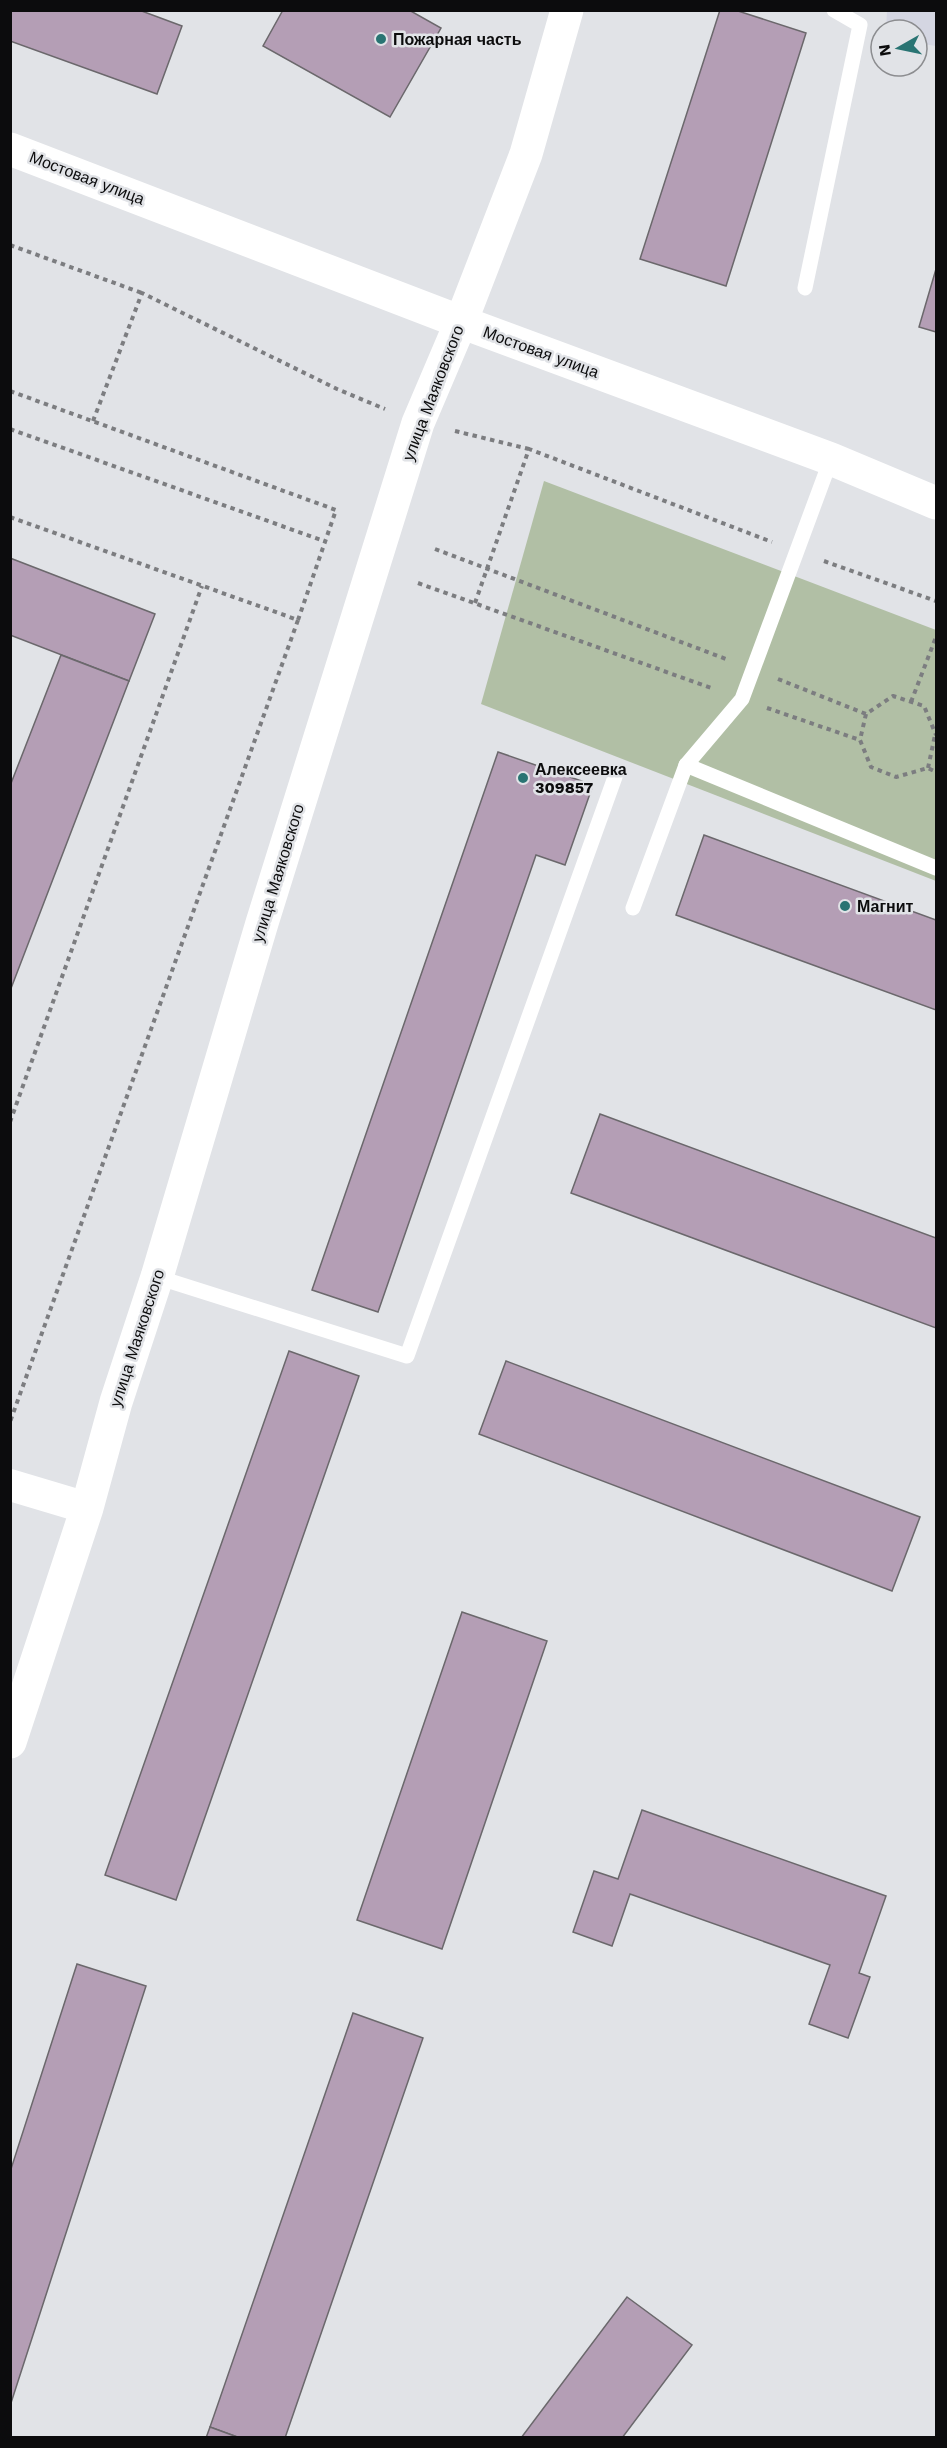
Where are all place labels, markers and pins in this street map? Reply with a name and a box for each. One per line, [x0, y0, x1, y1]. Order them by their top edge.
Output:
place label: Пожарная часть [393, 30, 522, 49]
marker: Пожарная часть [374, 32, 388, 46]
place label: Алексеевка 309857 [535, 760, 627, 797]
marker: Алексеевка 309857 [516, 771, 530, 785]
place label: Магнит [857, 897, 914, 916]
marker: Магнит [838, 899, 852, 913]

